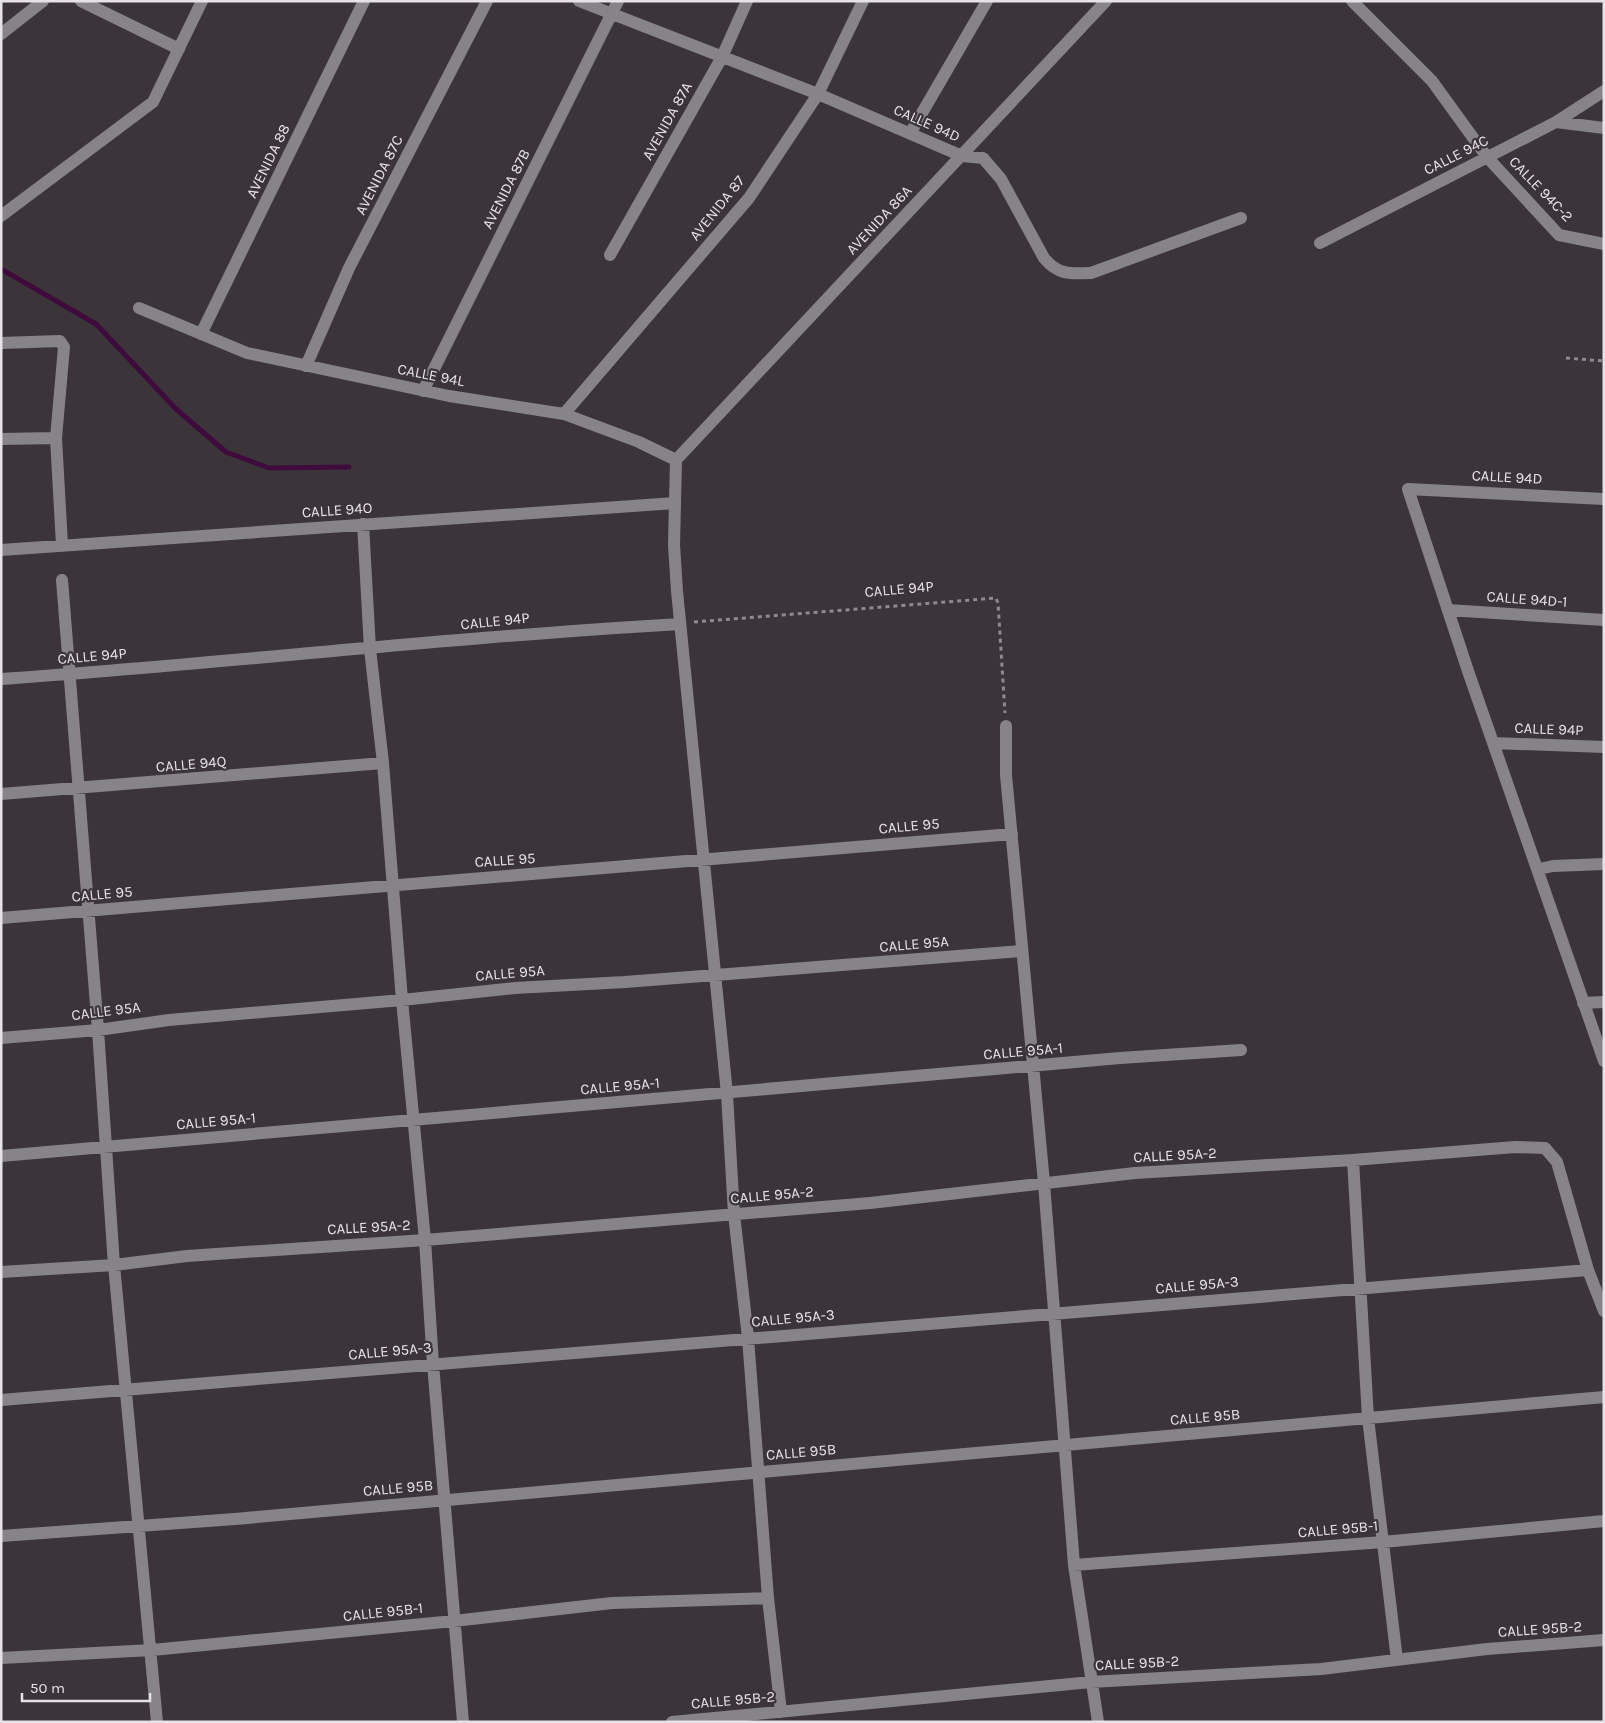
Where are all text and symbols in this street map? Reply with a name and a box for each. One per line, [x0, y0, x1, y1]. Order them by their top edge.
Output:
street label: AVENIDA 87A [638, 78, 696, 163]
street label: CALLE 94D [891, 100, 963, 146]
street label: AVENIDA 88 [242, 121, 294, 201]
street label: CALLE 94C [1421, 131, 1491, 179]
street label: AVENIDA 87C [351, 132, 407, 218]
street label: AVENIDA 87B [478, 146, 534, 232]
street label: CALLE 94C-2 [1505, 153, 1577, 225]
street label: AVENIDA 87 [686, 172, 748, 244]
street label: AVENIDA 86A [842, 181, 916, 258]
street label: CALLE 94L [396, 360, 466, 390]
street label: CALLE 94D [1471, 466, 1543, 488]
street label: CALLE 94O [301, 499, 373, 521]
street label: CALLE 94P [864, 577, 934, 601]
street label: CALLE 94D-1 [1486, 587, 1568, 611]
street label: CALLE 94P [460, 608, 530, 634]
street label: CALLE 94P [57, 644, 127, 668]
street label: CALLE 94P [1514, 719, 1584, 739]
street label: CALLE 94Q [155, 752, 227, 776]
street label: CALLE 95 [878, 814, 940, 838]
street label: CALLE 95 [474, 849, 536, 871]
street label: CALLE 95 [71, 882, 133, 906]
street label: CALLE 95A [879, 932, 950, 956]
street label: CALLE 95A [475, 961, 546, 985]
street label: CALLE 95A [70, 998, 142, 1024]
street label: CALLE 95A-1 [982, 1039, 1064, 1063]
street label: CALLE 95A-1 [579, 1074, 661, 1098]
street label: CALLE 95A-1 [175, 1109, 257, 1133]
street label: CALLE 95A-2 [1133, 1144, 1217, 1166]
street label: CALLE 95A-2 [730, 1182, 814, 1208]
street label: CALLE 95A-2 [327, 1216, 411, 1238]
street label: CALLE 95A-3 [1155, 1272, 1239, 1298]
street label: CALLE 95A-3 [751, 1305, 835, 1331]
street label: CALLE 95A-3 [348, 1338, 432, 1364]
street label: CALLE 95B [1169, 1405, 1241, 1429]
street label: CALLE 95B [765, 1440, 837, 1464]
street label: CALLE 95B [362, 1476, 434, 1500]
street label: CALLE 95B-1 [1297, 1517, 1379, 1541]
street label: CALLE 95B-1 [342, 1599, 424, 1625]
street label: CALLE 95B-2 [1497, 1617, 1583, 1641]
street label: CALLE 95B-2 [1094, 1652, 1180, 1674]
scale bar [22, 1670, 150, 1702]
text: 50 m [30, 1679, 65, 1697]
street label: CALLE 95B-2 [690, 1687, 776, 1713]

